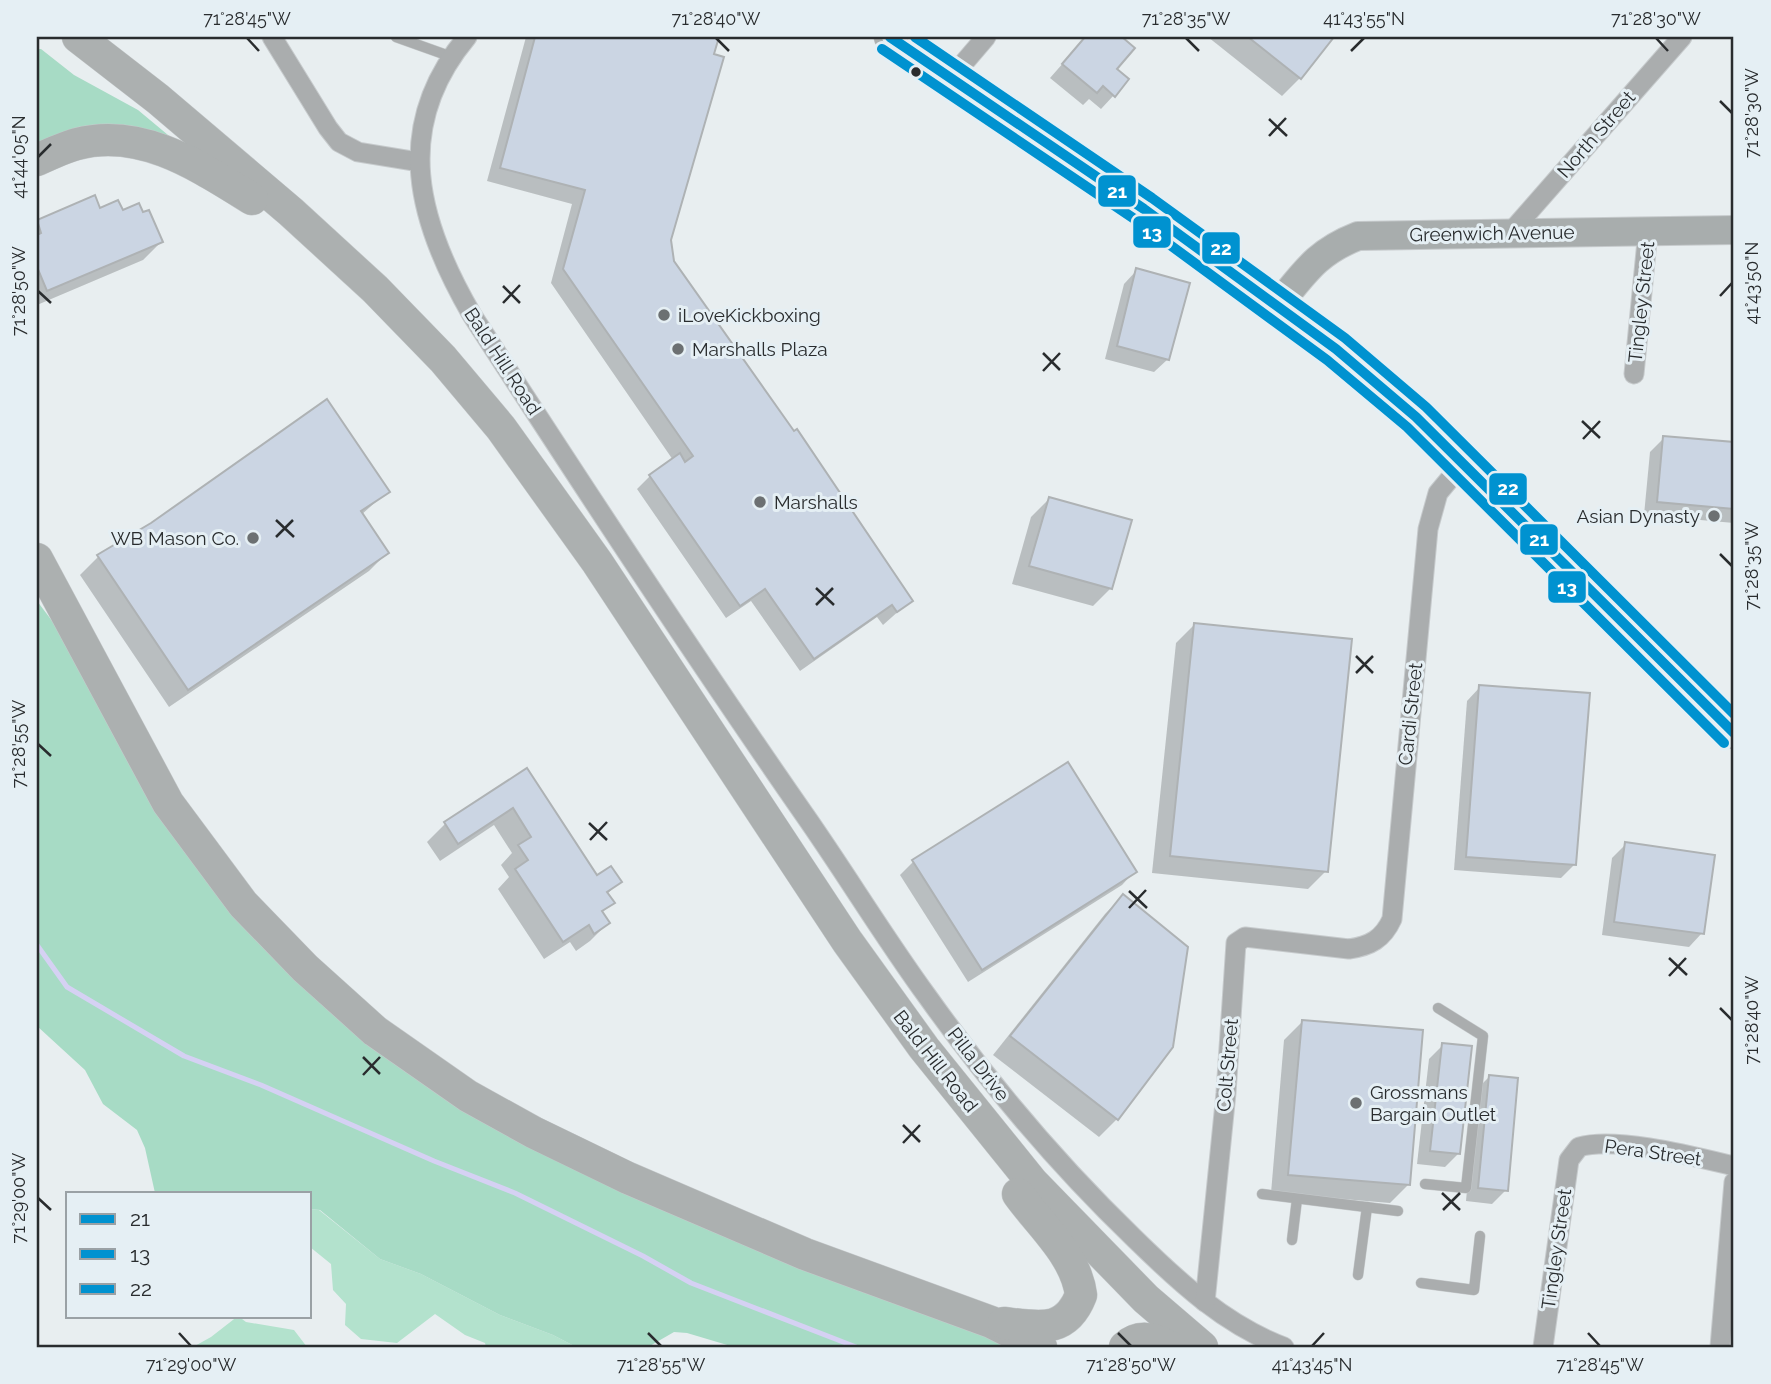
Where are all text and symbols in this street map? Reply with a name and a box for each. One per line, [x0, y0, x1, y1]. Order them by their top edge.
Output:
text: 71°28'45"W [203, 8, 291, 29]
text: 71°28'40"W [672, 8, 761, 29]
text: 71°28'35"W [1142, 8, 1230, 29]
text: 41°43'55"N [1323, 8, 1405, 29]
text: 71°28'30"W [1611, 8, 1701, 29]
unlabelled marker [909, 65, 923, 79]
text: 71°28'30"W [1741, 68, 1762, 158]
street label: North Street [1552, 86, 1640, 182]
text: 41°44'05"N [8, 115, 29, 199]
line badge: 21 [1097, 174, 1137, 208]
text: 21 [1107, 180, 1127, 202]
line badge: 13 [1132, 215, 1172, 249]
text: 13 [1142, 221, 1162, 243]
street label: Greenwich Avenue [1409, 221, 1575, 245]
line badge: 22 [1201, 231, 1241, 265]
text: 22 [1210, 237, 1232, 259]
street label: Tingley Street [1624, 240, 1658, 364]
text: 41°43'50"N [1741, 242, 1762, 324]
text: 71°28'50"W [8, 246, 29, 336]
street label: Bald Hill Road [460, 303, 546, 419]
place label: iLoveKickboxing [678, 304, 821, 326]
marker: iLoveKickboxing [656, 307, 672, 323]
place label: Marshalls Plaza [692, 338, 828, 360]
marker: Marshalls Plaza [670, 341, 686, 357]
line badge: 22 [1488, 472, 1528, 506]
text: 22 [1497, 477, 1519, 499]
place label: Marshalls [774, 491, 858, 513]
marker: Marshalls [752, 494, 768, 510]
place label: Asian Dynasty [1577, 505, 1700, 527]
marker: Asian Dynasty [1706, 508, 1722, 524]
text: 71°28'35"W [1741, 522, 1762, 610]
line badge: 21 [1519, 523, 1559, 556]
place label: WB Mason Co. [111, 527, 239, 549]
text: 21 [1529, 528, 1549, 550]
marker: WB Mason Co. [245, 530, 261, 546]
line badge: 13 [1547, 570, 1587, 604]
text: 13 [1557, 576, 1577, 598]
street label: Cardi Street [1394, 661, 1426, 767]
text: 71°28'55"W [8, 700, 29, 788]
text: 71°28'40"W [1741, 975, 1762, 1064]
street label: Bald Hill Road [889, 1006, 983, 1116]
street label: Colt Street [1212, 1017, 1242, 1112]
street label: Pilla Drive [944, 1023, 1014, 1105]
place label: Grossmans Bargain Outlet [1370, 1081, 1497, 1125]
marker: Grossmans Bargain Outlet [1348, 1095, 1364, 1111]
street label: Pera Street [1603, 1134, 1703, 1170]
text: 71°29'00"W [8, 1152, 29, 1243]
street label: Tingley Street [1537, 1186, 1575, 1311]
legend [66, 1192, 312, 1318]
text: 21 [130, 1206, 150, 1231]
text: 13 [130, 1242, 150, 1267]
text: 22 [130, 1276, 152, 1301]
text: 71°29'00"W [146, 1354, 237, 1375]
text: 71°28'55"W [617, 1354, 705, 1375]
text: 71°28'50"W [1086, 1354, 1176, 1375]
text: 41°43'45"N [1272, 1354, 1352, 1375]
text: 71°28'45"W [1556, 1354, 1644, 1375]

